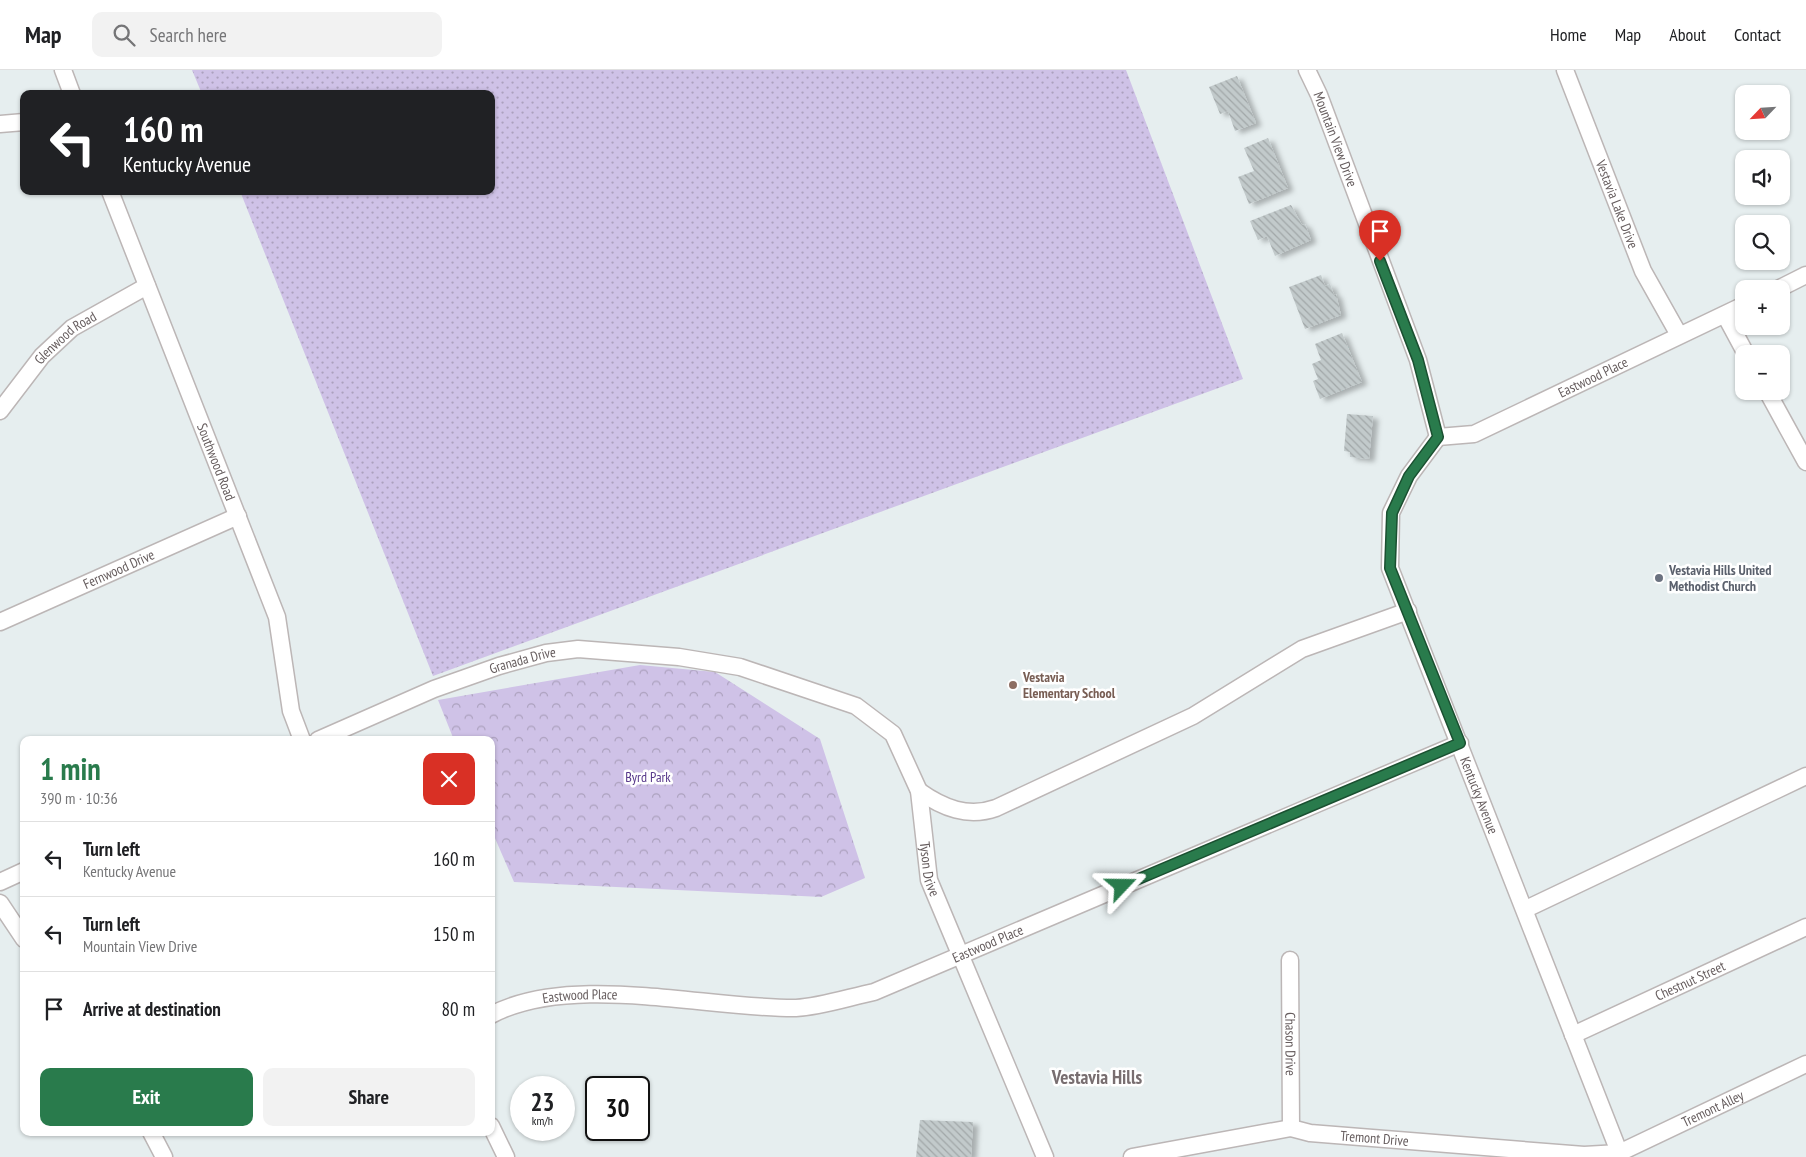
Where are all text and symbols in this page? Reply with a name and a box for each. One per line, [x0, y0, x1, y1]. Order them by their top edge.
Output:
search box [92, 12, 442, 57]
text: Map [25, 19, 62, 50]
icon: search [110, 21, 138, 49]
text: Search here [150, 23, 227, 47]
text: Home [1550, 23, 1587, 46]
text: Map [1615, 23, 1641, 46]
text: About [1669, 23, 1706, 46]
text: Contact [1734, 23, 1781, 46]
north arrow [1735, 85, 1790, 140]
map controls [1735, 85, 1790, 400]
street label: Mountain View Drive [1310, 89, 1362, 190]
text: 160 m [123, 106, 204, 152]
icon: left [40, 110, 105, 175]
text: Kentucky Avenue [123, 150, 251, 178]
button: sound [1735, 150, 1790, 205]
street label: Vestavia Lake Drive [1591, 156, 1642, 251]
pin [1359, 210, 1401, 261]
button: search [1735, 215, 1790, 270]
icon: arrive [1366, 217, 1394, 245]
button: + [1735, 280, 1790, 335]
street label: Glenwood Road [30, 307, 99, 368]
button: − [1735, 345, 1790, 400]
street label: Eastwood Place [1555, 353, 1631, 401]
street label: Southwood Road [193, 421, 239, 503]
street label: Fernwood Drive [80, 545, 157, 593]
place label: Vestavia Hills United Methodist Church [1668, 561, 1771, 595]
marker: Vestavia Hills United Methodist Church [1653, 572, 1665, 584]
street label: Granada Drive [487, 643, 557, 678]
place label: Vestavia Elementary School [1022, 668, 1116, 702]
marker: Vestavia Elementary School [1007, 679, 1019, 691]
text: 1 min [40, 749, 101, 788]
button: close [423, 753, 475, 805]
street label: Kentucky Avenue [1456, 754, 1503, 837]
park label: Byrd Park [625, 768, 671, 786]
text: 390 m · 10:36 [40, 788, 118, 808]
text: Turn left [83, 837, 140, 861]
street label: Tyson Drive [916, 841, 944, 899]
icon: left [40, 845, 68, 873]
text: 160 m [433, 847, 475, 871]
position arrow [1095, 859, 1147, 911]
text: Kentucky Avenue [83, 861, 176, 881]
text: Turn left [83, 912, 140, 936]
icon: left [40, 920, 68, 948]
street label: Eastwood Place [950, 921, 1026, 967]
text: 150 m [433, 922, 475, 946]
text: Mountain View Drive [83, 936, 197, 956]
street label: Chestnut Street [1652, 957, 1728, 1005]
street label: Eastwood Place [541, 985, 618, 1007]
icon: arrive [40, 995, 68, 1023]
text: Arrive at destination [83, 997, 221, 1021]
text: 80 m [442, 997, 475, 1021]
street label: Chason Drive [1281, 1012, 1300, 1076]
district label: Vestavia Hills [1051, 1065, 1143, 1089]
button: Exit [40, 1068, 253, 1126]
button: Share [263, 1068, 475, 1126]
speed limit sign: 30 [585, 1076, 650, 1141]
text: 23 [531, 1086, 554, 1118]
street label: Tremont Alley [1679, 1086, 1747, 1131]
text: km/h [532, 1113, 553, 1128]
street label: Tremont Drive [1340, 1126, 1410, 1150]

